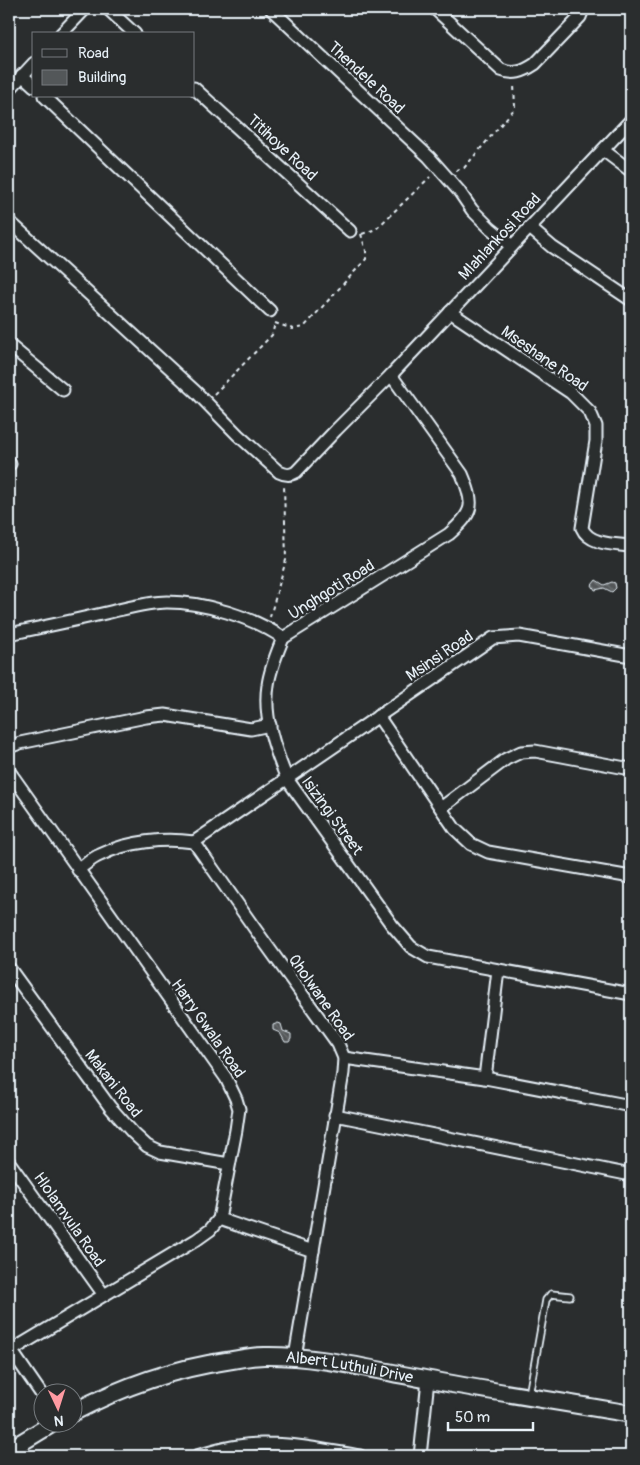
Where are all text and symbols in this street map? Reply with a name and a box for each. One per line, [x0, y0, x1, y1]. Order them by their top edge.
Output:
legend [32, 32, 195, 98]
street label: Thendele Road [324, 37, 409, 118]
text: Road [78, 44, 109, 63]
text: Building [78, 68, 126, 87]
street label: Titihoye Road [243, 110, 321, 185]
street label: Mlahlankosi Road [454, 189, 545, 284]
street label: Mseshane Road [497, 321, 592, 396]
street label: Unghgoti Road [285, 555, 378, 624]
street label: Msinsi Road [402, 626, 477, 686]
street label: Isizingi Street [297, 772, 368, 859]
street label: Qholwane Road [284, 950, 358, 1045]
street label: Harry Gwala Road [167, 975, 250, 1082]
street label: Makani Road [80, 1046, 146, 1122]
street label: Hlolamvula Road [29, 1168, 109, 1271]
street label: Albert Luthuli Drive [285, 1347, 415, 1388]
north arrow [32, 1382, 82, 1432]
scale bar [448, 1400, 532, 1432]
text: 50 m [455, 1408, 490, 1427]
text: N [54, 1412, 64, 1429]

